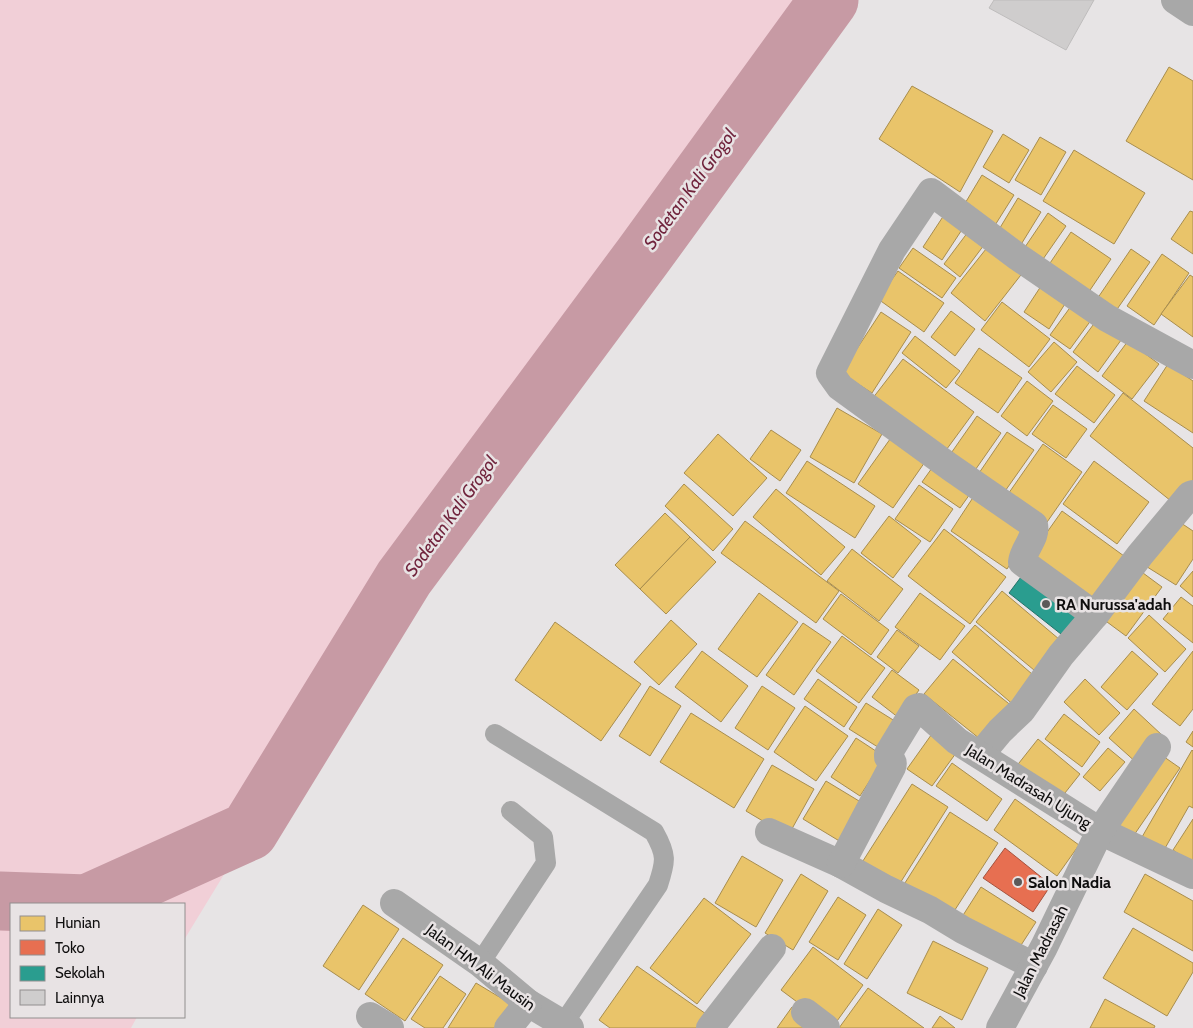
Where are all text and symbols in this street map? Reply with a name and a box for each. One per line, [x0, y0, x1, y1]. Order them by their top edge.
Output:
water label: Sodetan Kali Grogol [639, 124, 741, 253]
water label: Sodetan Kali Grogol [400, 451, 502, 580]
place label: RA Nurussa'adah [1056, 595, 1172, 614]
marker: RA Nurussa'adah [1040, 598, 1052, 610]
street label: Jalan Madrasah Ujung [962, 740, 1096, 833]
place label: Salon Nadia [1028, 873, 1111, 892]
marker: Salon Nadia [1012, 876, 1024, 888]
street label: Jalan Madrasah [1009, 902, 1072, 1001]
legend [10, 903, 185, 1018]
text: Hunian [55, 914, 100, 932]
street label: Jalan HM Ali Mausin [422, 920, 539, 1015]
text: Toko [55, 939, 85, 957]
text: Sekolah [55, 964, 105, 982]
text: Lainnya [55, 989, 105, 1007]

